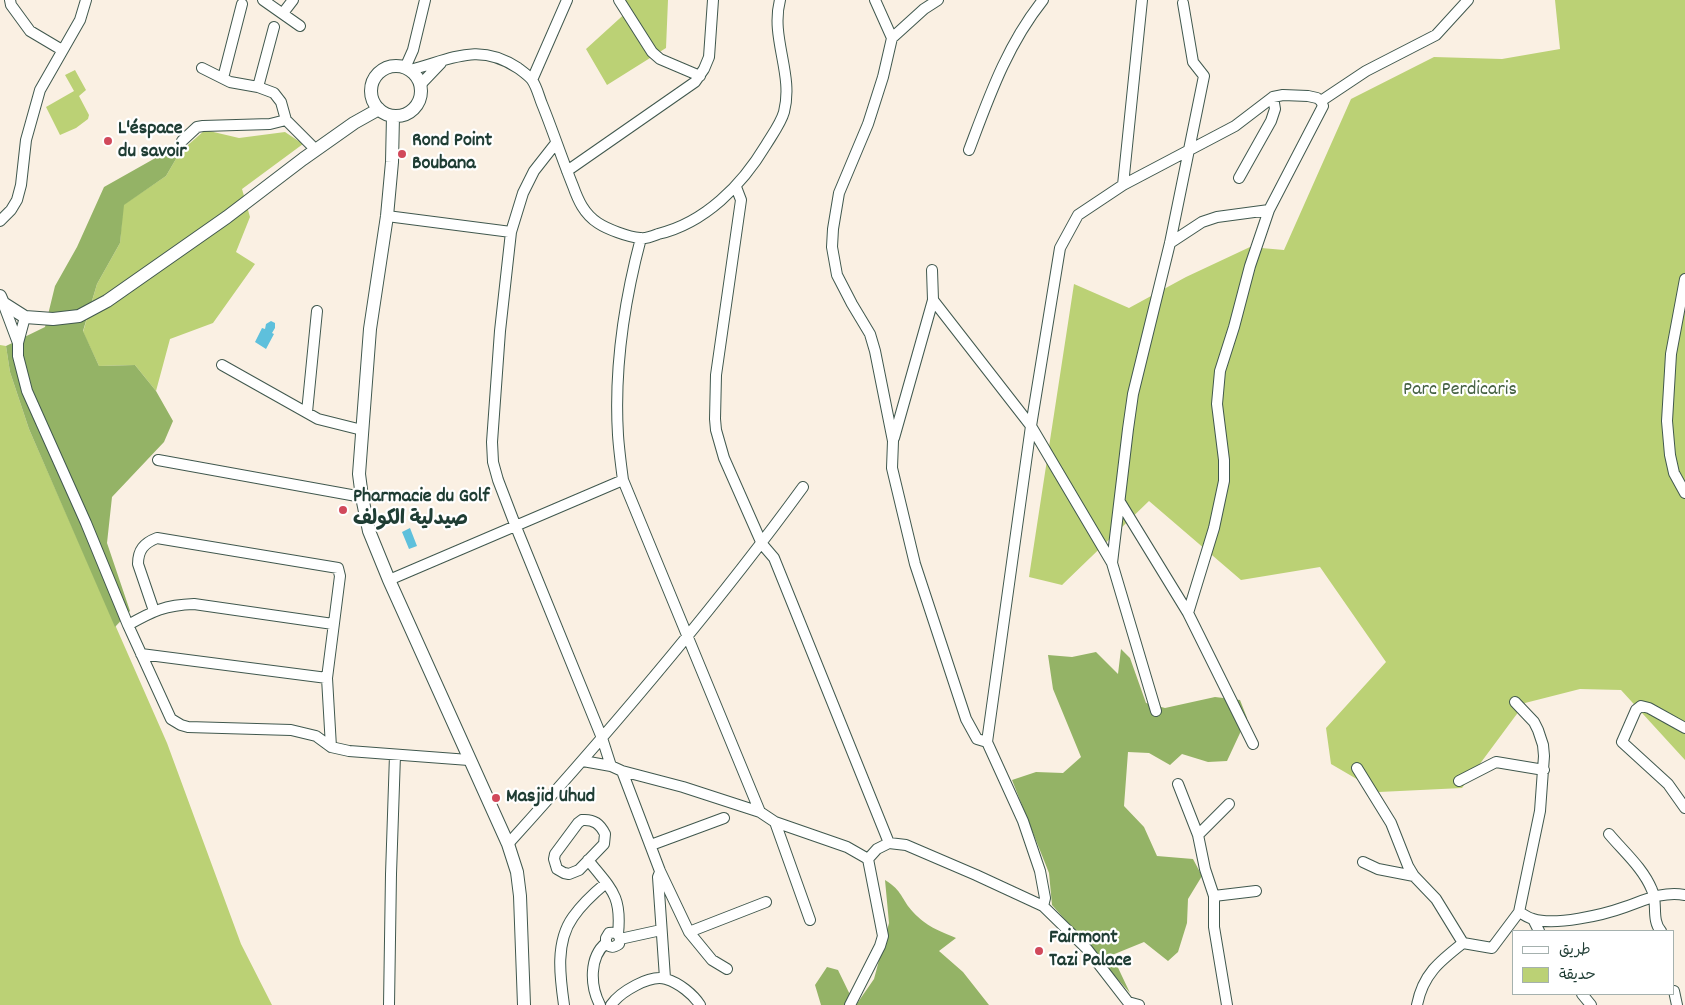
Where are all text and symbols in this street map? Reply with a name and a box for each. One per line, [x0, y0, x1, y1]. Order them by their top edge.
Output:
place label: L'éspace du savoir [118, 118, 187, 165]
place label: Rond Point Boubana [412, 130, 492, 177]
marker: L'éspace du savoir [102, 135, 114, 147]
marker: Rond Point Boubana [396, 148, 408, 160]
park label: Parc Perdicaris [1403, 379, 1517, 403]
place label: Pharmacie du Golf صيدلية الكولف [353, 486, 490, 533]
marker: Pharmacie du Golf صيدلية الكولف [337, 504, 349, 516]
place label: Masjid Uhud [506, 786, 595, 810]
marker: Masjid Uhud [490, 792, 502, 804]
place label: Fairmont Tazi Palace [1049, 927, 1132, 974]
legend [1512, 930, 1675, 995]
text: طريق [1559, 940, 1591, 962]
marker: Fairmont Tazi Palace [1033, 945, 1045, 957]
text: حديقة [1559, 965, 1596, 987]

